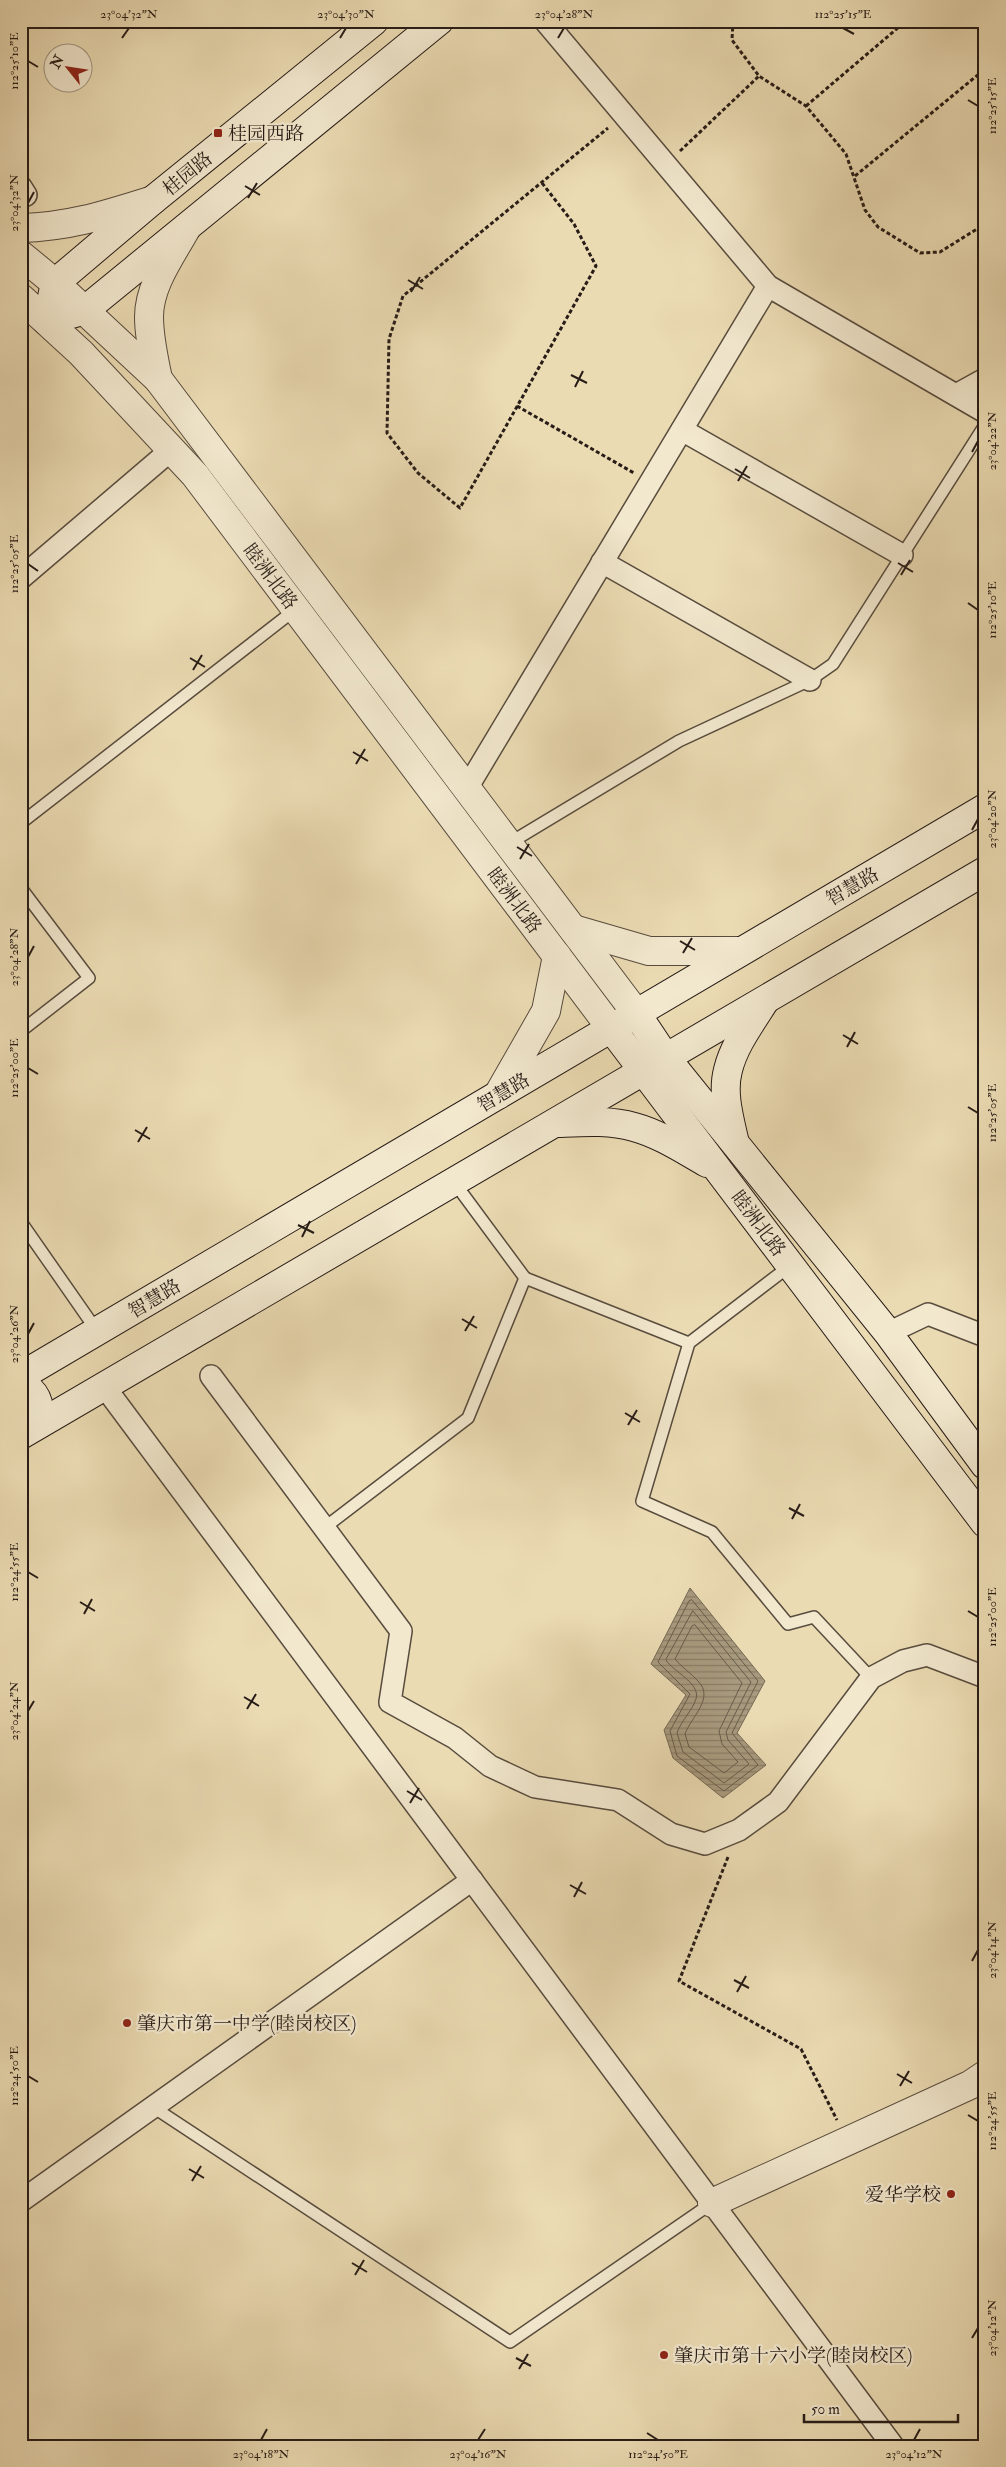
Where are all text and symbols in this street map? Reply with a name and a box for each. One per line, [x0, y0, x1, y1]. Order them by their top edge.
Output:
text: 23°04'32"N [100, 7, 158, 22]
text: 23°04'30"N [317, 7, 375, 22]
text: 23°04'28"N [535, 7, 593, 22]
text: 112°25'15"E [815, 7, 872, 22]
text: 112°25'10"E [7, 32, 22, 90]
north arrow [42, 42, 92, 92]
text: N [46, 52, 68, 72]
text: 112°25'15"E [985, 77, 1000, 134]
place label: 桂园西路 [228, 122, 304, 146]
marker: 桂园西路 [212, 127, 224, 139]
street label: 桂园路 [158, 147, 217, 201]
text: 23°04'32"N [7, 174, 22, 232]
text: 23°04'22"N [985, 411, 1000, 470]
text: 112°25'05"E [7, 534, 22, 593]
street label: 睦洲北路 [238, 539, 303, 614]
text: 112°25'10"E [985, 581, 1000, 639]
text: 23°04'20"N [985, 789, 1000, 848]
street label: 智慧路 [822, 862, 883, 912]
street label: 睦洲北路 [482, 863, 547, 938]
text: 23°04'28"N [7, 928, 22, 986]
text: 112°25'00"E [7, 1038, 22, 1098]
street label: 智慧路 [473, 1068, 534, 1118]
text: 112°25'05"E [985, 1083, 1000, 1142]
street label: 睦洲北路 [726, 1186, 791, 1261]
street label: 智慧路 [124, 1274, 185, 1324]
text: 23°04'26"N [7, 1304, 22, 1363]
text: 112°24'55"E [7, 1542, 22, 1601]
text: 112°25'00"E [985, 1587, 1000, 1647]
text: 23°04'24"N [7, 1681, 22, 1741]
text: 23°04'14"N [985, 1921, 1000, 1979]
place label: 肇庆市第一中学(睦岗校区) [137, 2012, 356, 2036]
marker: 肇庆市第一中学(睦岗校区) [121, 2017, 133, 2029]
text: 112°24'50"E [7, 2046, 22, 2106]
text: 112°24'55"E [985, 2091, 1000, 2150]
place label: 爱华学校 [865, 2183, 941, 2207]
marker: 爱华学校 [945, 2188, 957, 2200]
text: 23°04'12"N [985, 2299, 1000, 2356]
place label: 肇庆市第十六小学(睦岗校区) [674, 2344, 912, 2368]
marker: 肇庆市第十六小学(睦岗校区) [658, 2349, 670, 2361]
scale bar [804, 2392, 957, 2424]
text: 50 m [811, 2400, 840, 2419]
text: 23°04'18"N [233, 2447, 289, 2462]
text: 23°04'16"N [450, 2447, 507, 2462]
text: 112°24'50"E [628, 2447, 688, 2462]
text: 23°04'12"N [886, 2447, 943, 2462]

